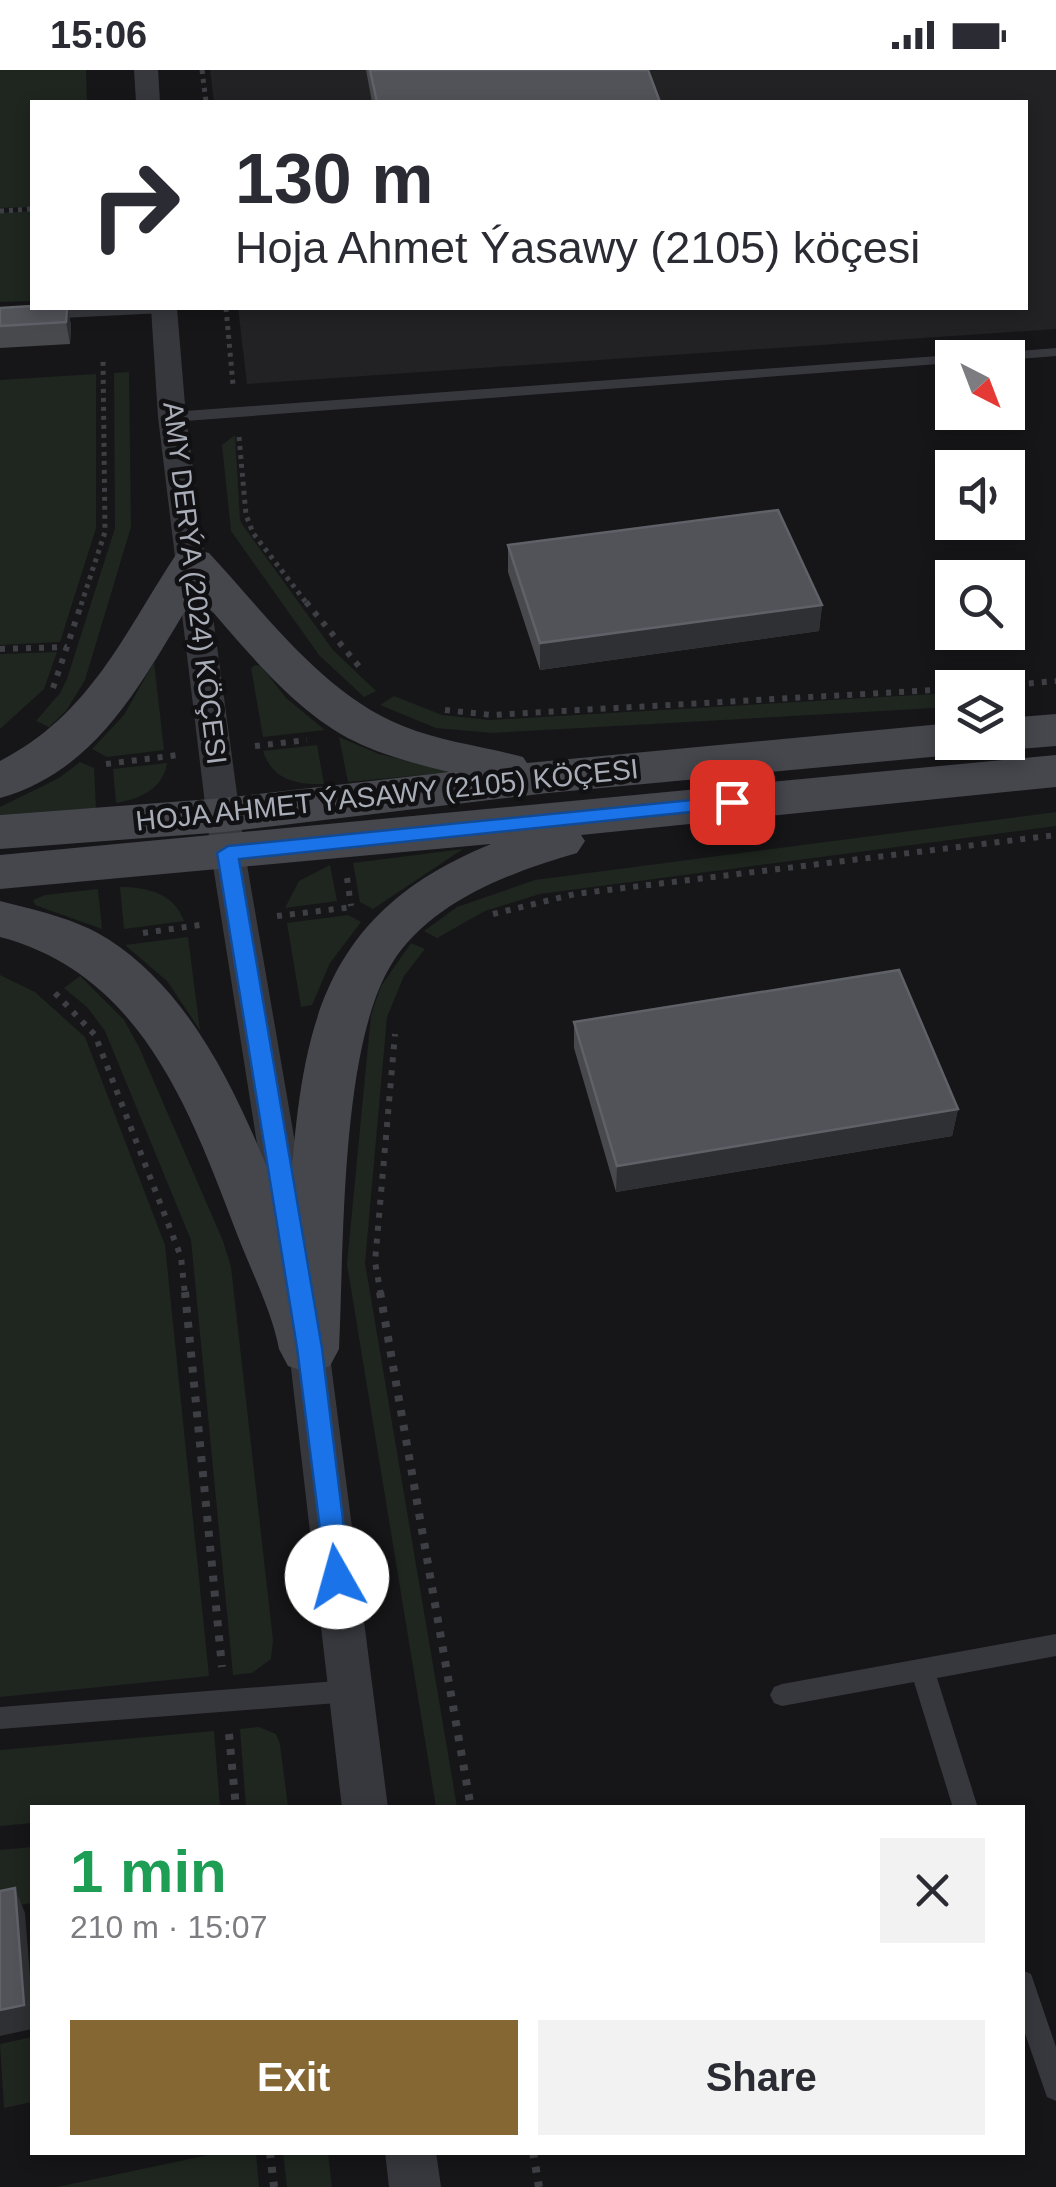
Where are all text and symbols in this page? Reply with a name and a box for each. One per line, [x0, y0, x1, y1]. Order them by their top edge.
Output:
text: 15:06 [50, 14, 147, 56]
icon: right [70, 140, 200, 270]
text: 130 m [235, 140, 433, 218]
text: Hoja Ahmet Ýasawy (2105) köçesi [235, 222, 920, 273]
north arrow [935, 340, 1025, 430]
map controls [935, 340, 1025, 760]
street label: AMY DERÝA (2024) KÖÇESI [157, 400, 233, 766]
button: sound [935, 450, 1025, 540]
button: search [935, 560, 1025, 650]
button: layers [935, 670, 1025, 760]
street label: HOJA AHMET ÝASAWY (2105) KÖÇESI [134, 753, 640, 837]
pin [690, 760, 775, 845]
icon: arrive [705, 775, 760, 830]
position arrow [285, 1525, 389, 1629]
text: 1 min [70, 1838, 227, 1905]
button: close [880, 1838, 985, 1943]
text: 210 m · 15:07 [70, 1909, 267, 1945]
button: Exit [70, 2020, 518, 2135]
button: Share [538, 2020, 985, 2135]

